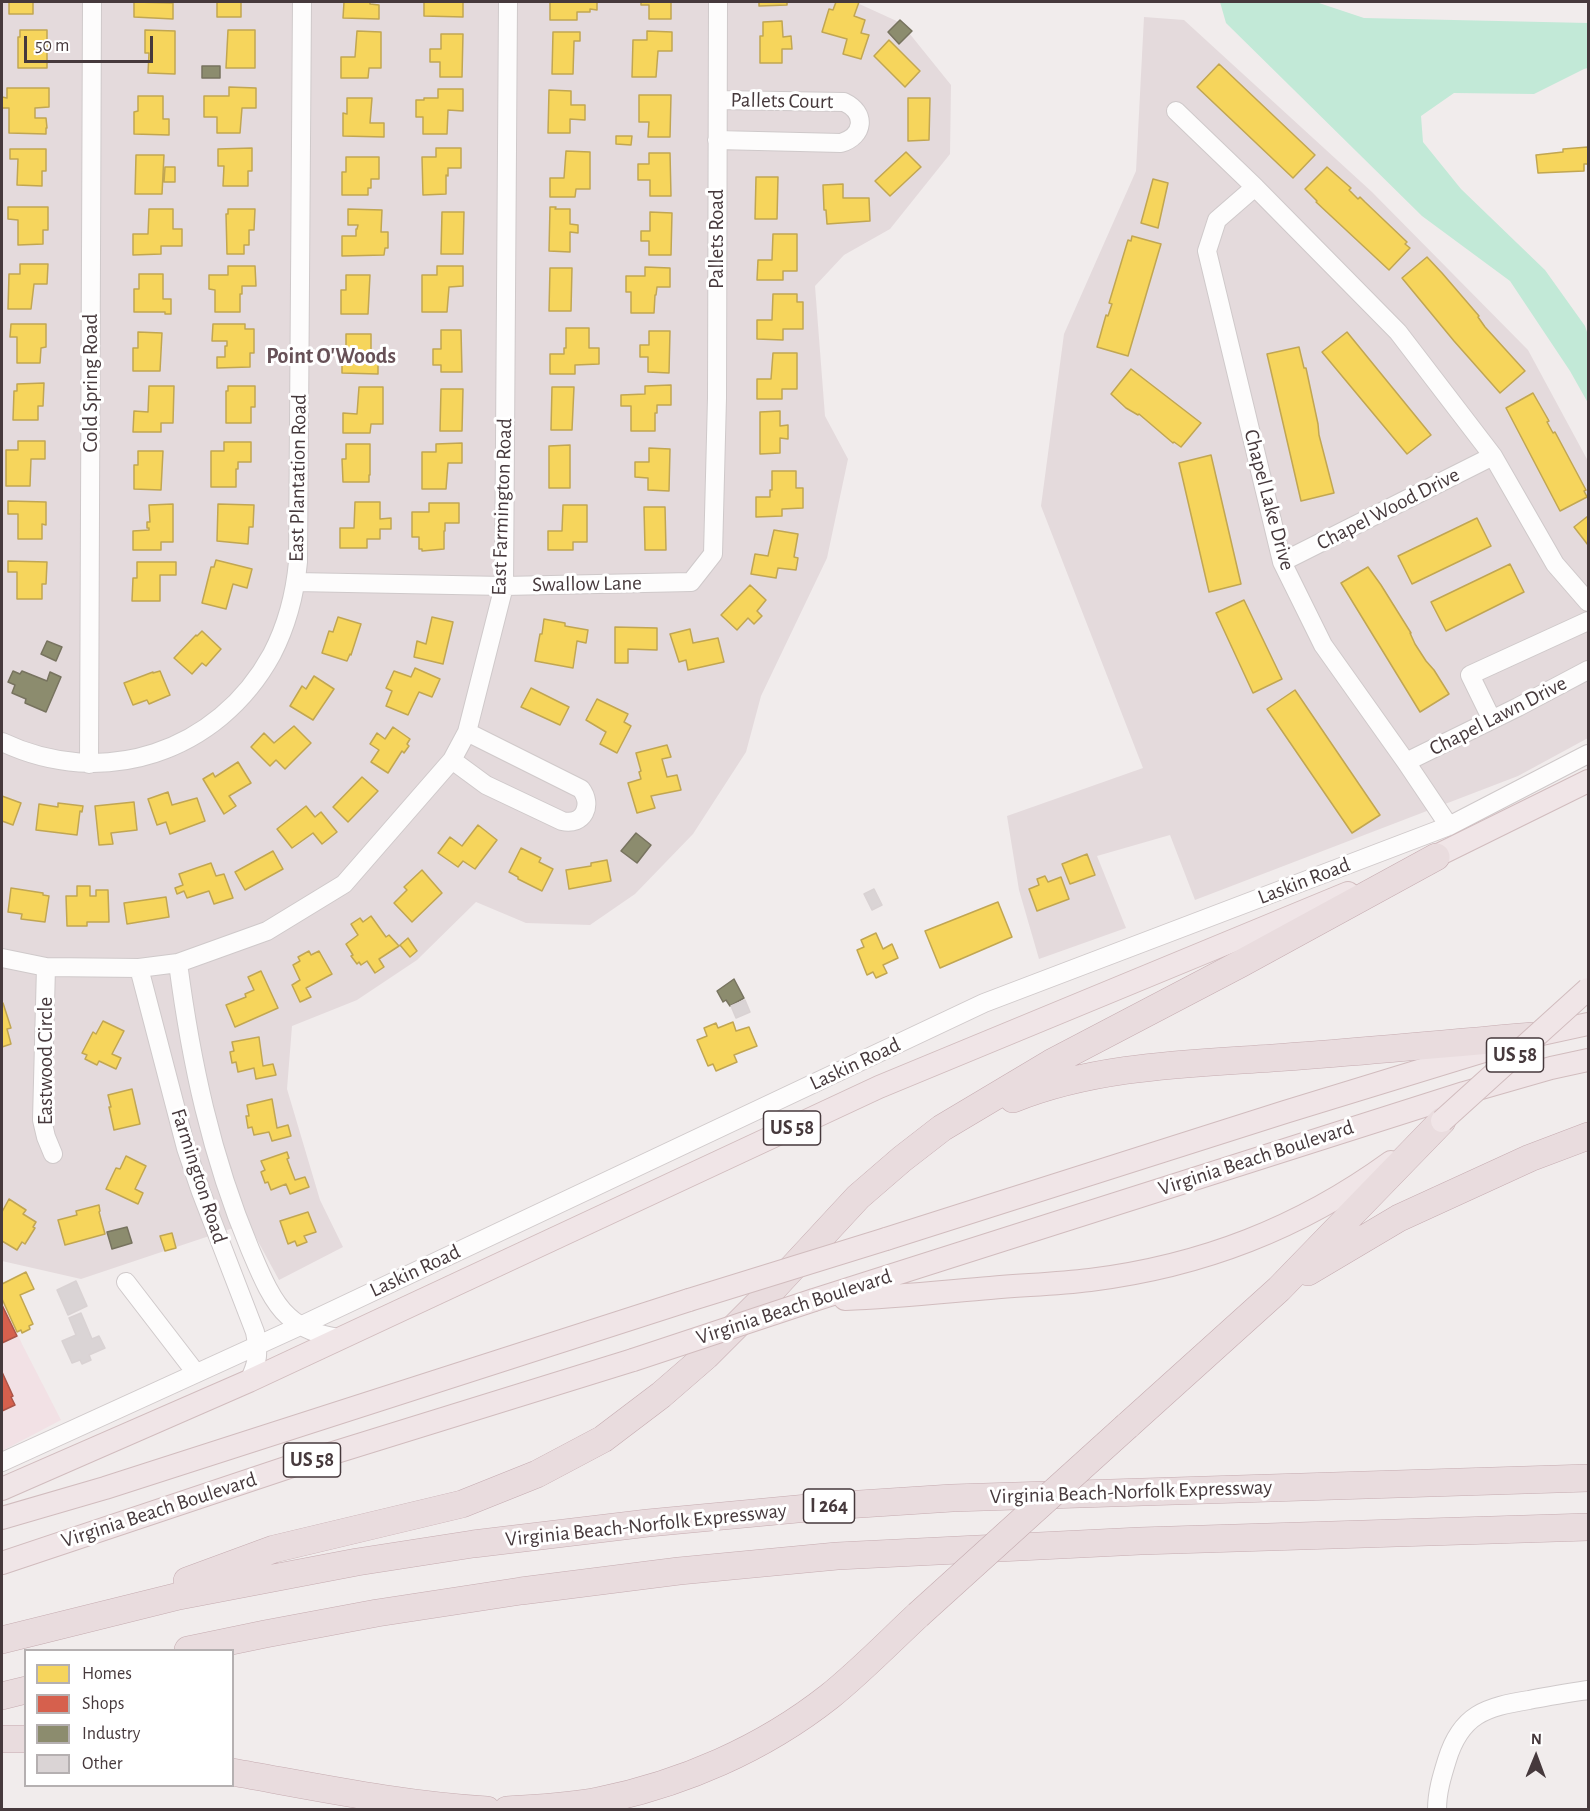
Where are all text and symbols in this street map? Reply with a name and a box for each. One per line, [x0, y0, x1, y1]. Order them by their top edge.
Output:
scale bar [27, 24, 156, 62]
text: 50 m [35, 37, 69, 55]
street label: Pallets Court [730, 88, 834, 114]
street label: Pallets Road [704, 189, 730, 289]
street label: Cold Spring Road [78, 314, 104, 452]
district label: Point O'Woods [266, 343, 396, 369]
street label: East Plantation Road [284, 394, 312, 562]
street label: East Farmington Road [486, 418, 518, 596]
street label: Chapel Lake Drive [1238, 427, 1300, 573]
street label: Chapel Wood Drive [1312, 462, 1464, 556]
street label: Swallow Lane [532, 570, 642, 598]
street label: Chapel Lawn Drive [1425, 671, 1571, 761]
street label: Laskin Road [1254, 852, 1354, 910]
street label: Eastwood Circle [33, 997, 59, 1125]
street label: Laskin Road [806, 1032, 904, 1096]
road number: US 58 [1486, 1038, 1544, 1072]
street label: Farmington Road [165, 1105, 233, 1247]
road number: US 58 [764, 1111, 820, 1145]
street label: Virginia Beach Boulevard [1155, 1115, 1357, 1201]
street label: Laskin Road [366, 1239, 464, 1303]
street label: Virginia Beach Boulevard [693, 1264, 895, 1350]
road number: US 58 [284, 1443, 340, 1477]
street label: Virginia Beach Boulevard [58, 1467, 260, 1553]
street label: Virginia Beach-Norfolk Expressway [989, 1474, 1273, 1510]
road number: I 264 [804, 1489, 854, 1523]
street label: Virginia Beach-Norfolk Expressway [504, 1498, 788, 1552]
legend [24, 1649, 234, 1787]
text: Homes [82, 1665, 132, 1683]
text: Shops [82, 1695, 124, 1713]
text: Industry [82, 1725, 141, 1743]
north arrow [1506, 1727, 1566, 1787]
text: N [1531, 1731, 1542, 1747]
text: Other [82, 1755, 123, 1773]

